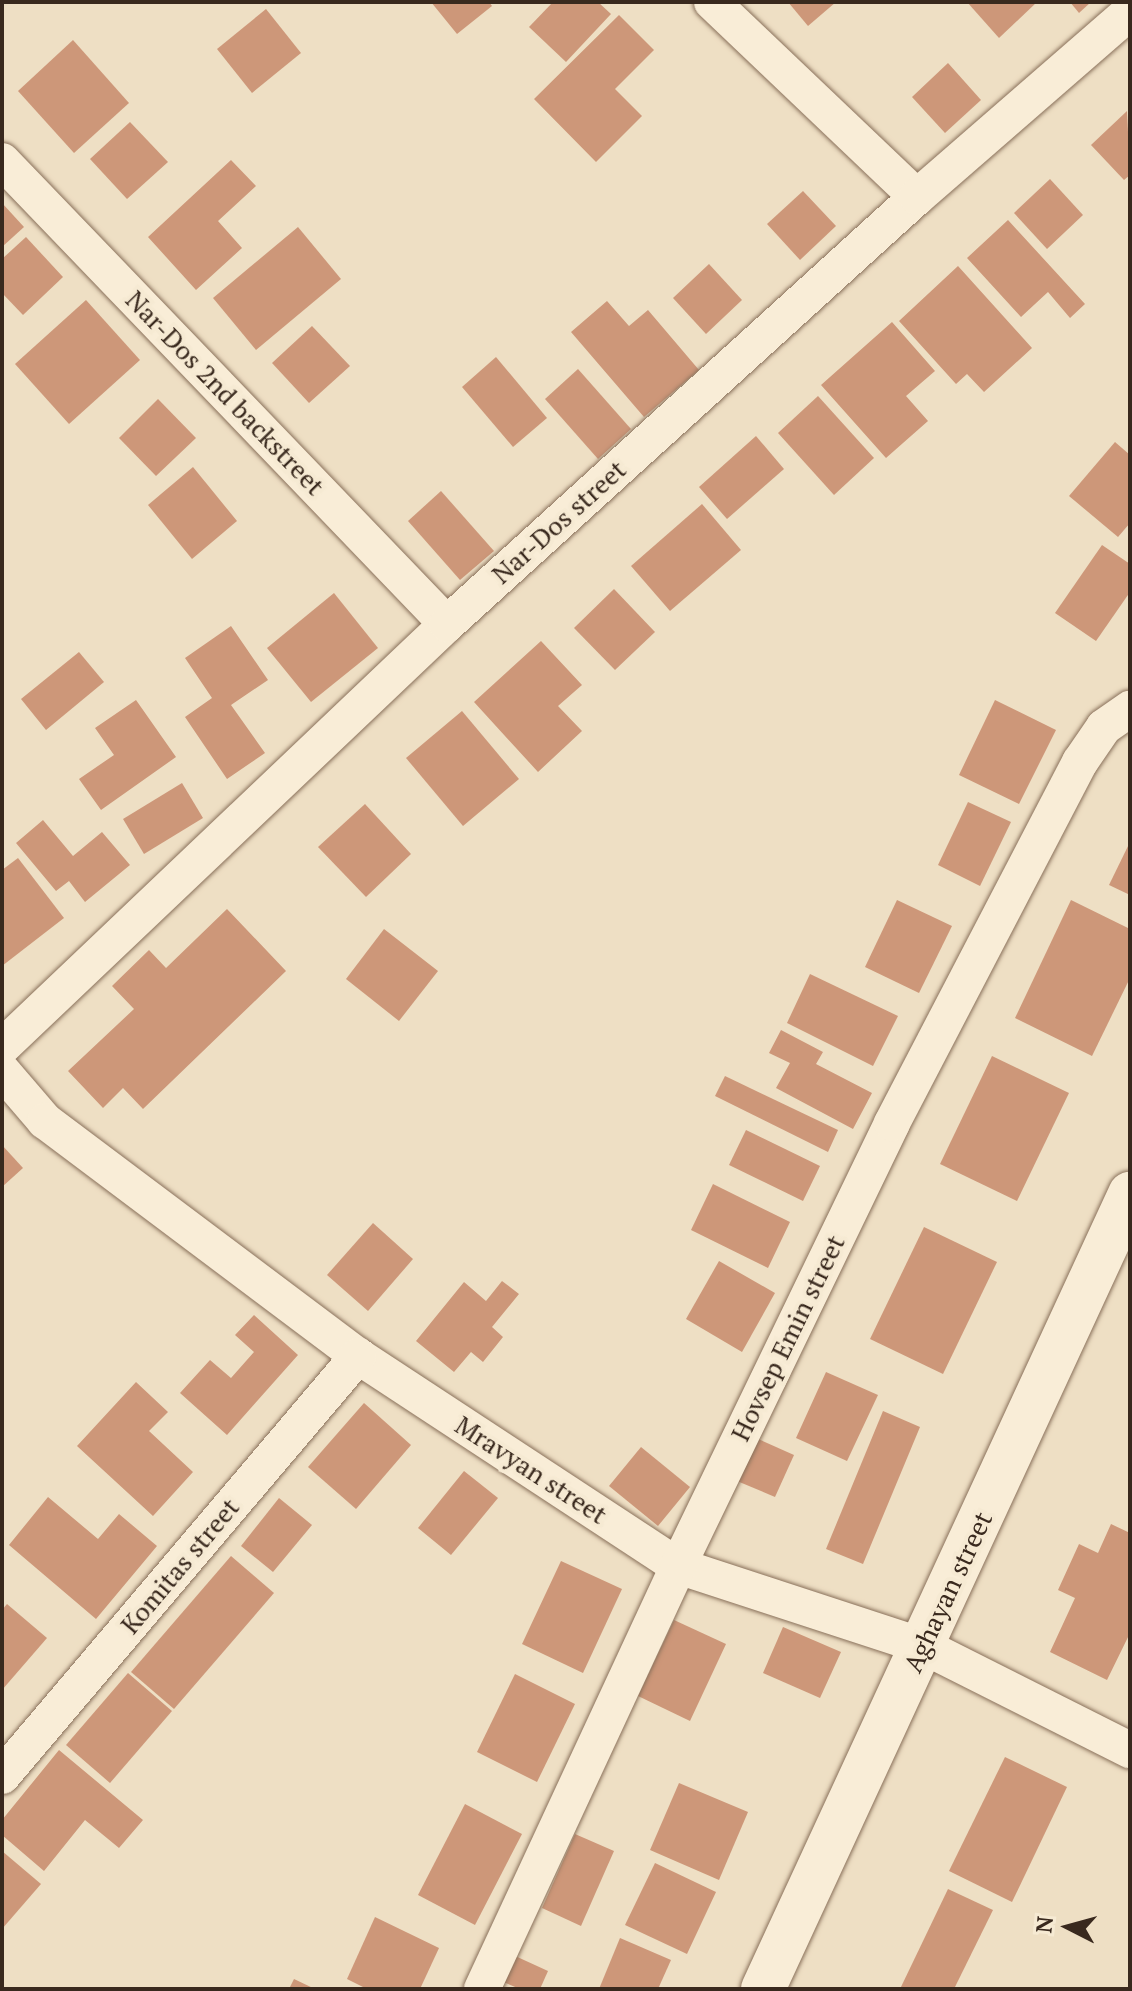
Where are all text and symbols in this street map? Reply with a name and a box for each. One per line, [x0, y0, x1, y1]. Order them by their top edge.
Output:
street label: Nar-Dos 2nd backstreet [119, 284, 331, 502]
street label: Nar-Dos street [486, 454, 632, 590]
street label: Hovsep Emin street [725, 1230, 851, 1446]
street label: Mravyan street [449, 1409, 613, 1531]
street label: Komitas street [114, 1492, 246, 1640]
street label: Aghayan street [897, 1507, 999, 1677]
north arrow [1028, 1887, 1108, 1967]
text: N [1028, 1915, 1059, 1934]

